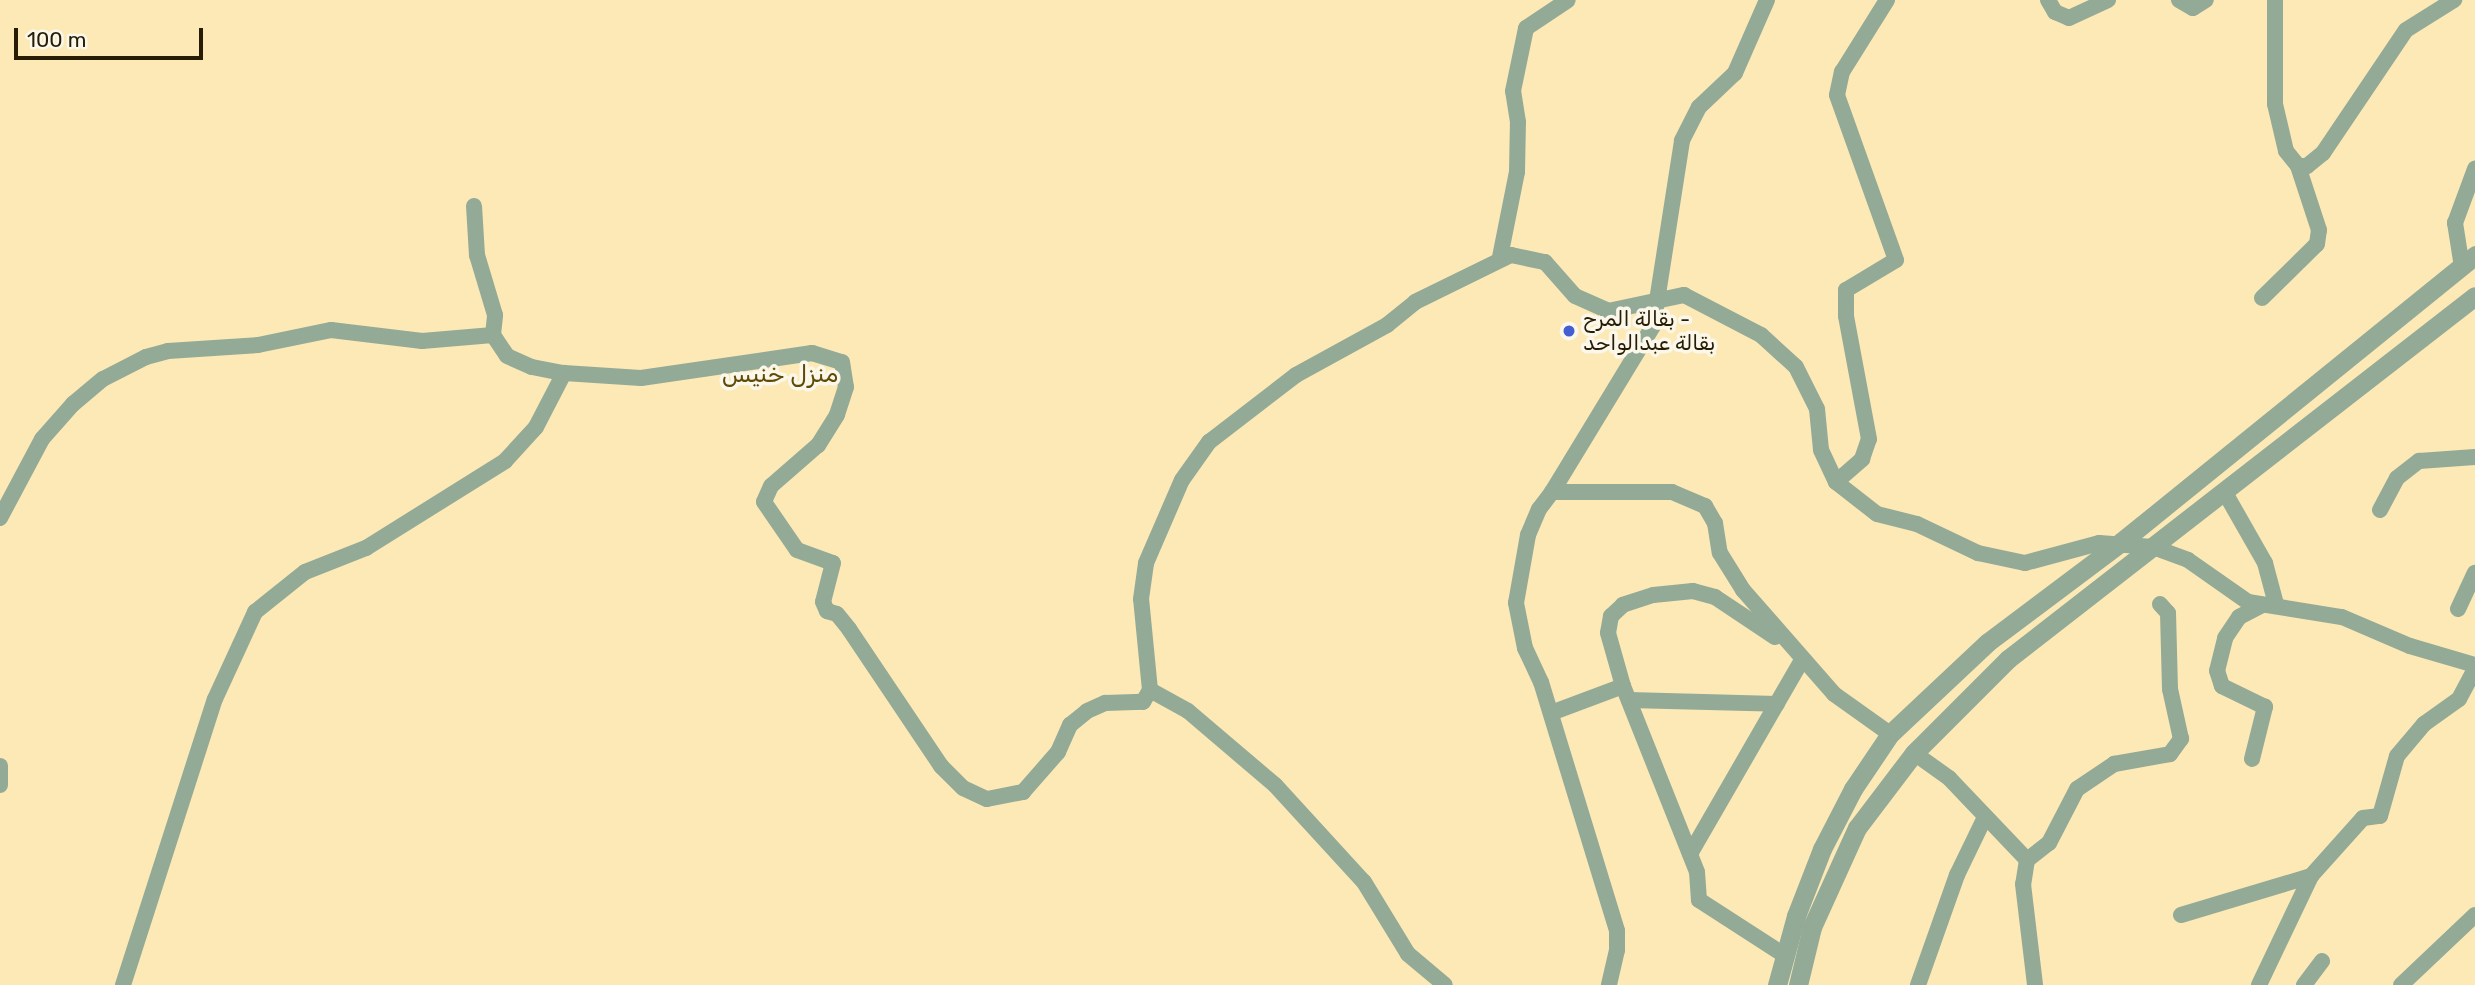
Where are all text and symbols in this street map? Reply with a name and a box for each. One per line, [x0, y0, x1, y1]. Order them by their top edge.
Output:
scale bar [18, 14, 206, 58]
text: 100 m [27, 27, 86, 52]
place label: بقالة المرح - بقالة عبدالواحد [1583, 306, 1715, 356]
marker: بقالة المرح - بقالة عبدالواحد [1561, 323, 1577, 339]
district label: منزل خنيس [722, 361, 838, 389]

